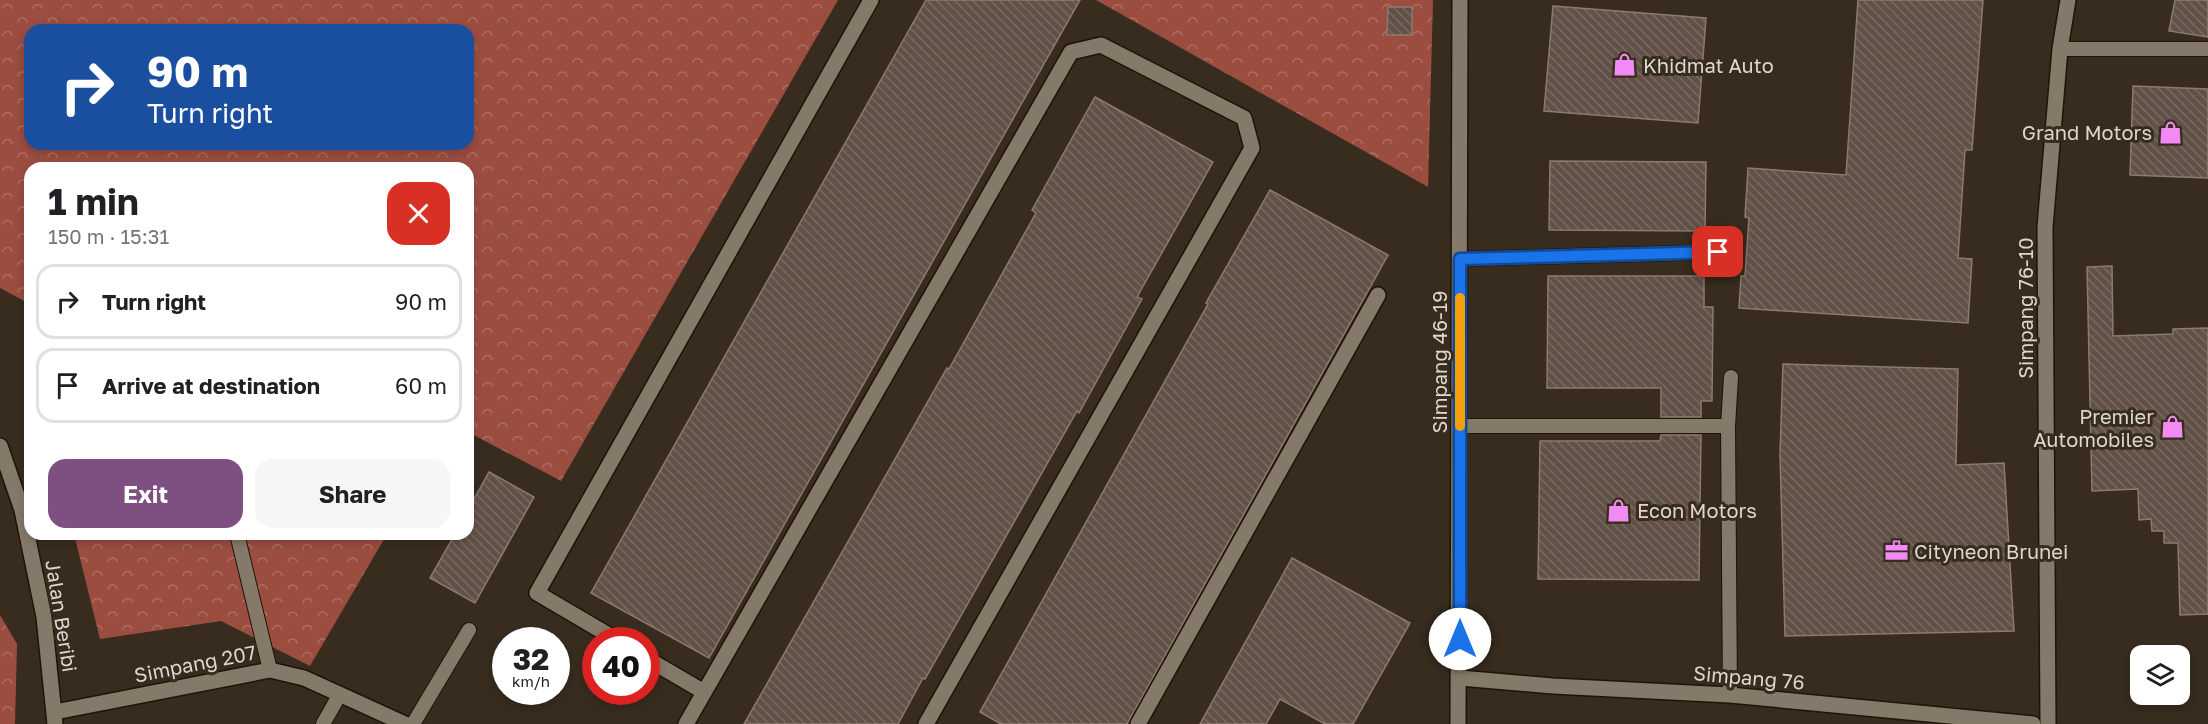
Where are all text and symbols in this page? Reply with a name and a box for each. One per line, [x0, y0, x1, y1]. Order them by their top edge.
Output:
text: 90 m [147, 46, 248, 96]
icon: right [48, 48, 126, 126]
shop icon: Khidmat Auto [1612, 52, 1638, 78]
place label: Khidmat Auto [1643, 53, 1774, 77]
text: Turn right [147, 97, 273, 129]
shop icon: Grand Motors [2157, 119, 2183, 145]
place label: Grand Motors [2022, 120, 2152, 144]
text: 1 min [48, 180, 139, 223]
button: close [387, 182, 450, 245]
text: 150 m · 15:31 [48, 224, 169, 248]
pin [1692, 226, 1743, 277]
icon: arrive [1701, 235, 1734, 268]
street label: Simpang 76-10 [2013, 237, 2037, 379]
icon: right [51, 285, 84, 318]
text: Turn right [102, 288, 206, 315]
text: 90 m [395, 288, 447, 315]
street label: Simpang 46-19 [1427, 291, 1451, 433]
icon: arrive [51, 369, 84, 402]
text: Arrive at destination [102, 372, 320, 399]
text: 60 m [395, 372, 447, 399]
place label: Premier Automobiles [2033, 404, 2154, 451]
shop icon: Premier Automobiles [2159, 414, 2185, 440]
button: Exit [48, 459, 243, 528]
button: Share [255, 459, 450, 528]
shop icon: Econ Motors [1606, 497, 1632, 523]
place label: Econ Motors [1637, 498, 1757, 522]
office icon: Cityneon Brunei [1883, 538, 1909, 564]
place label: Cityneon Brunei [1914, 539, 2068, 563]
street label: Jalan Beribi [41, 558, 83, 674]
position arrow [1428, 607, 1492, 671]
speed limit sign: 40 [582, 627, 660, 705]
street label: Simpang 207 [132, 639, 258, 687]
text: 32 [513, 641, 549, 677]
map controls [2130, 645, 2190, 705]
button: layers [2130, 645, 2190, 705]
street label: Simpang 76 [1692, 660, 1806, 694]
text: km/h [512, 672, 550, 690]

